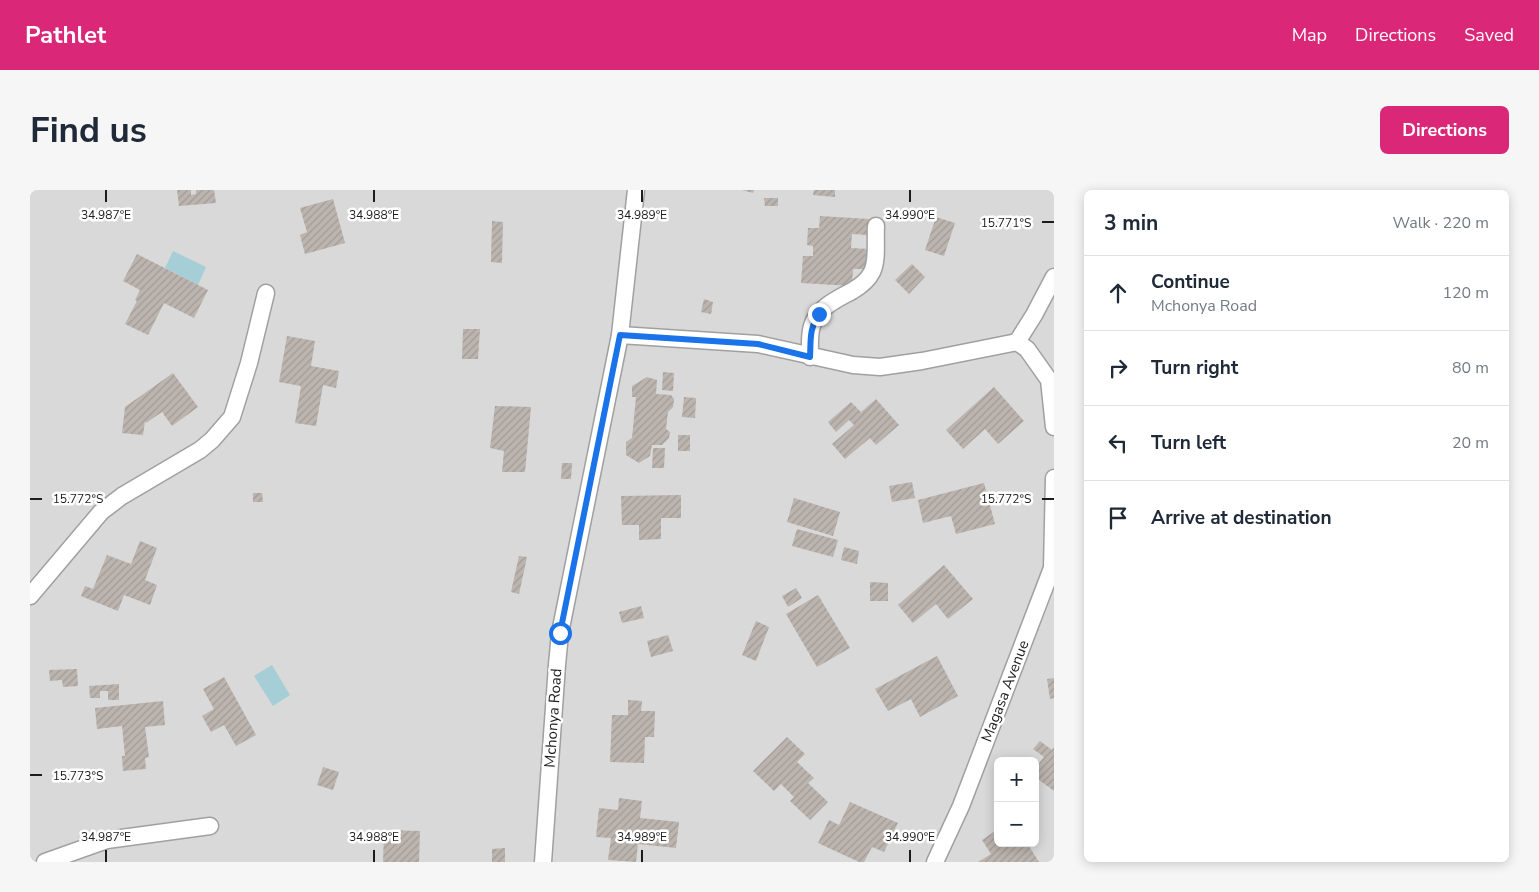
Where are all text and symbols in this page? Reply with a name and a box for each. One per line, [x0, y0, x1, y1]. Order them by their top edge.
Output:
text: Pathlet [25, 19, 106, 51]
text: Map [1292, 23, 1327, 47]
text: Directions [1355, 23, 1436, 47]
text: Saved [1464, 23, 1514, 47]
button: Directions [1380, 106, 1509, 154]
text: Find us [30, 107, 147, 154]
text: 34.987°E [81, 207, 131, 223]
text: 34.988°E [349, 207, 399, 223]
text: 34.989°E [617, 207, 667, 223]
text: 34.990°E [885, 207, 935, 223]
text: 3 min [1104, 209, 1158, 237]
text: Walk · 220 m [1393, 212, 1489, 234]
text: 15.771°S [981, 215, 1031, 231]
text: Continue [1151, 269, 1230, 295]
icon: ahead [1104, 279, 1132, 307]
text: 120 m [1442, 282, 1489, 304]
text: Mchonya Road [1151, 295, 1257, 317]
route end [808, 303, 831, 326]
icon: right [1104, 354, 1132, 382]
text: Turn right [1151, 355, 1238, 381]
text: 80 m [1452, 357, 1489, 379]
icon: left [1104, 429, 1132, 457]
text: Turn left [1151, 430, 1226, 456]
text: 20 m [1452, 432, 1489, 454]
text: 15.772°S [53, 491, 103, 507]
text: 15.772°S [981, 491, 1031, 507]
icon: arrive [1104, 504, 1132, 532]
text: Arrive at destination [1151, 505, 1332, 531]
route start [549, 622, 572, 645]
street label: Magasa Avenue [976, 637, 1034, 745]
street label: Mchonya Road [540, 668, 566, 768]
map controls [994, 757, 1039, 847]
button: + [994, 757, 1039, 802]
text: 15.773°S [53, 768, 103, 784]
button: − [994, 802, 1039, 847]
text: 34.987°E [81, 829, 131, 845]
text: 34.988°E [349, 829, 399, 845]
text: 34.989°E [617, 829, 667, 845]
text: 34.990°E [885, 829, 935, 845]

